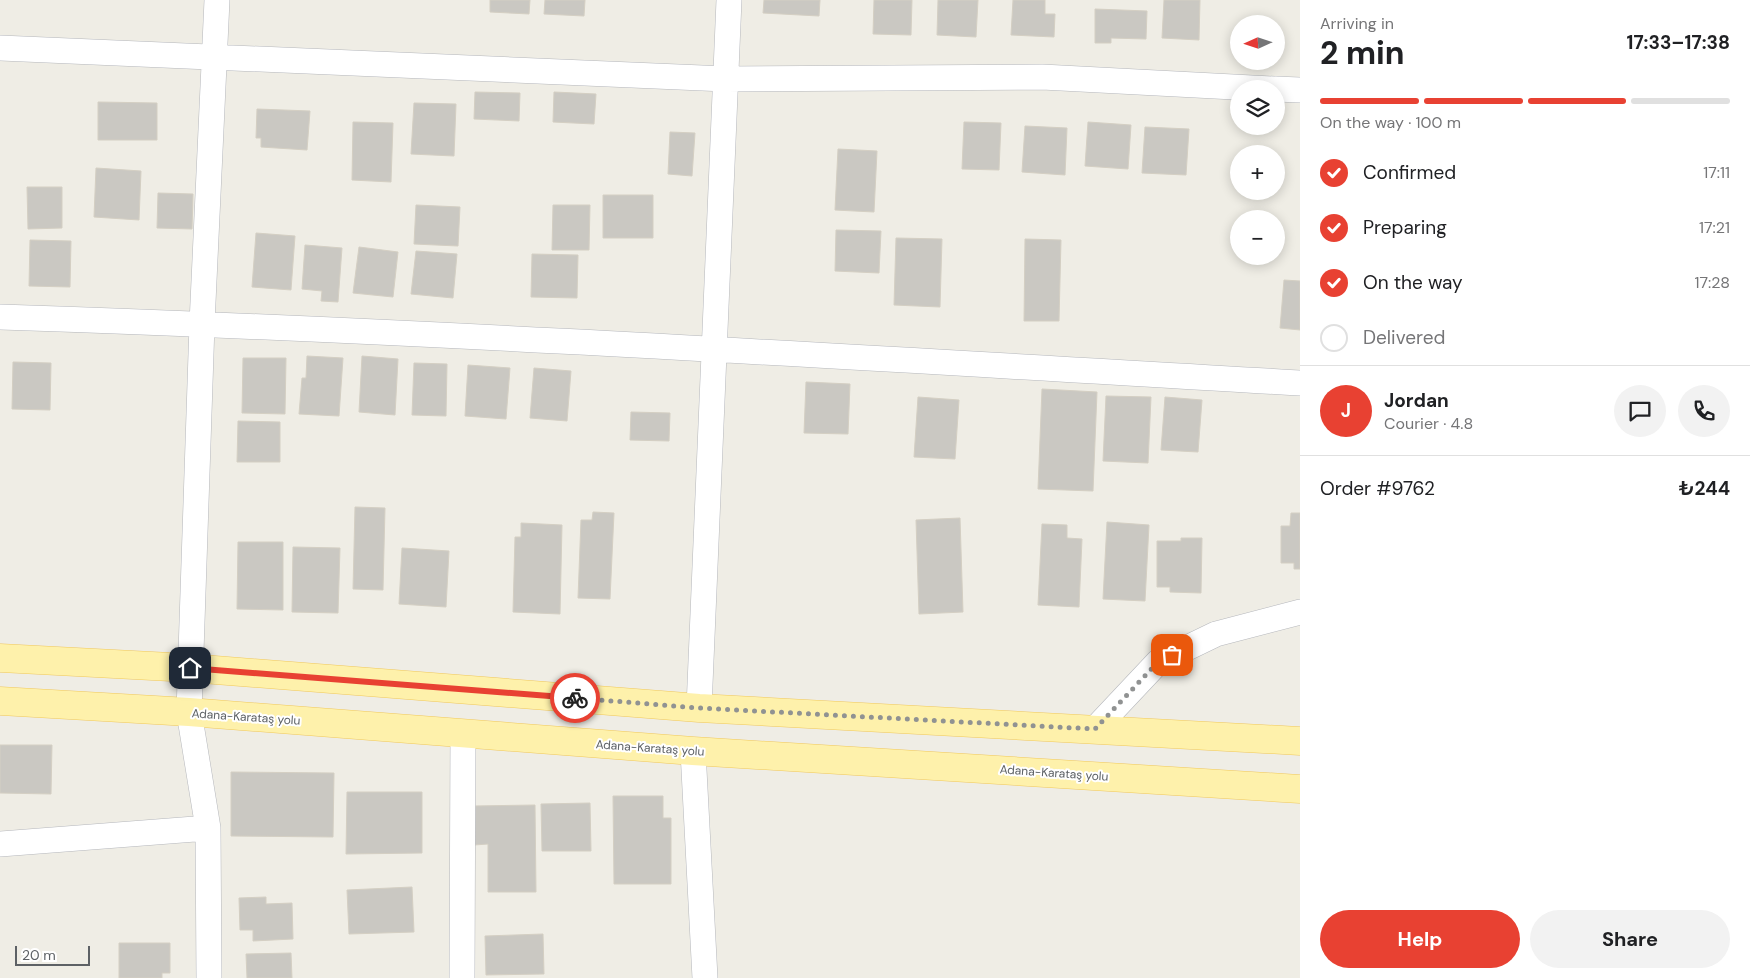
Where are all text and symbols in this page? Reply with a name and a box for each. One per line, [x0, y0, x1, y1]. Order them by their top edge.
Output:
text: Arriving in [1320, 13, 1394, 34]
north arrow [1230, 15, 1285, 70]
map controls [1230, 15, 1285, 265]
text: 17:33–17:38 [1626, 30, 1730, 55]
text: 2 min [1320, 32, 1405, 74]
button: layers [1230, 80, 1285, 135]
text: On the way · 100 m [1320, 112, 1461, 133]
button: + [1230, 145, 1285, 200]
icon: check [1320, 159, 1348, 187]
text: Confirmed [1363, 160, 1456, 185]
text: 17:11 [1703, 162, 1730, 183]
button: − [1230, 210, 1285, 265]
icon: check [1320, 214, 1348, 242]
text: Preparing [1363, 215, 1447, 240]
text: 17:21 [1699, 217, 1730, 238]
icon: check [1320, 269, 1348, 297]
text: On the way [1363, 270, 1463, 295]
text: 17:28 [1695, 272, 1730, 293]
text: Delivered [1363, 325, 1445, 350]
button: chat [1614, 385, 1666, 437]
button: phone [1678, 385, 1730, 437]
text: Jordan [1384, 388, 1449, 413]
text: J [1341, 398, 1351, 423]
text: Courier · 4.8 [1384, 413, 1473, 434]
text: Order #9762 [1320, 476, 1435, 501]
text: ₺244 [1679, 476, 1730, 501]
pin [1151, 634, 1193, 676]
icon: bag [1158, 641, 1186, 669]
pin [169, 647, 211, 689]
icon: home [176, 654, 204, 682]
courier [550, 673, 600, 723]
icon: bike [561, 684, 589, 712]
street label: Adana-Karataş yolu [191, 705, 301, 729]
street label: Adana-Karataş yolu [595, 736, 705, 760]
street label: Adana-Karataş yolu [999, 761, 1109, 785]
button: Help [1320, 910, 1520, 968]
button: Share [1530, 910, 1730, 968]
scale bar [15, 943, 90, 966]
text: 20 m [22, 946, 56, 964]

